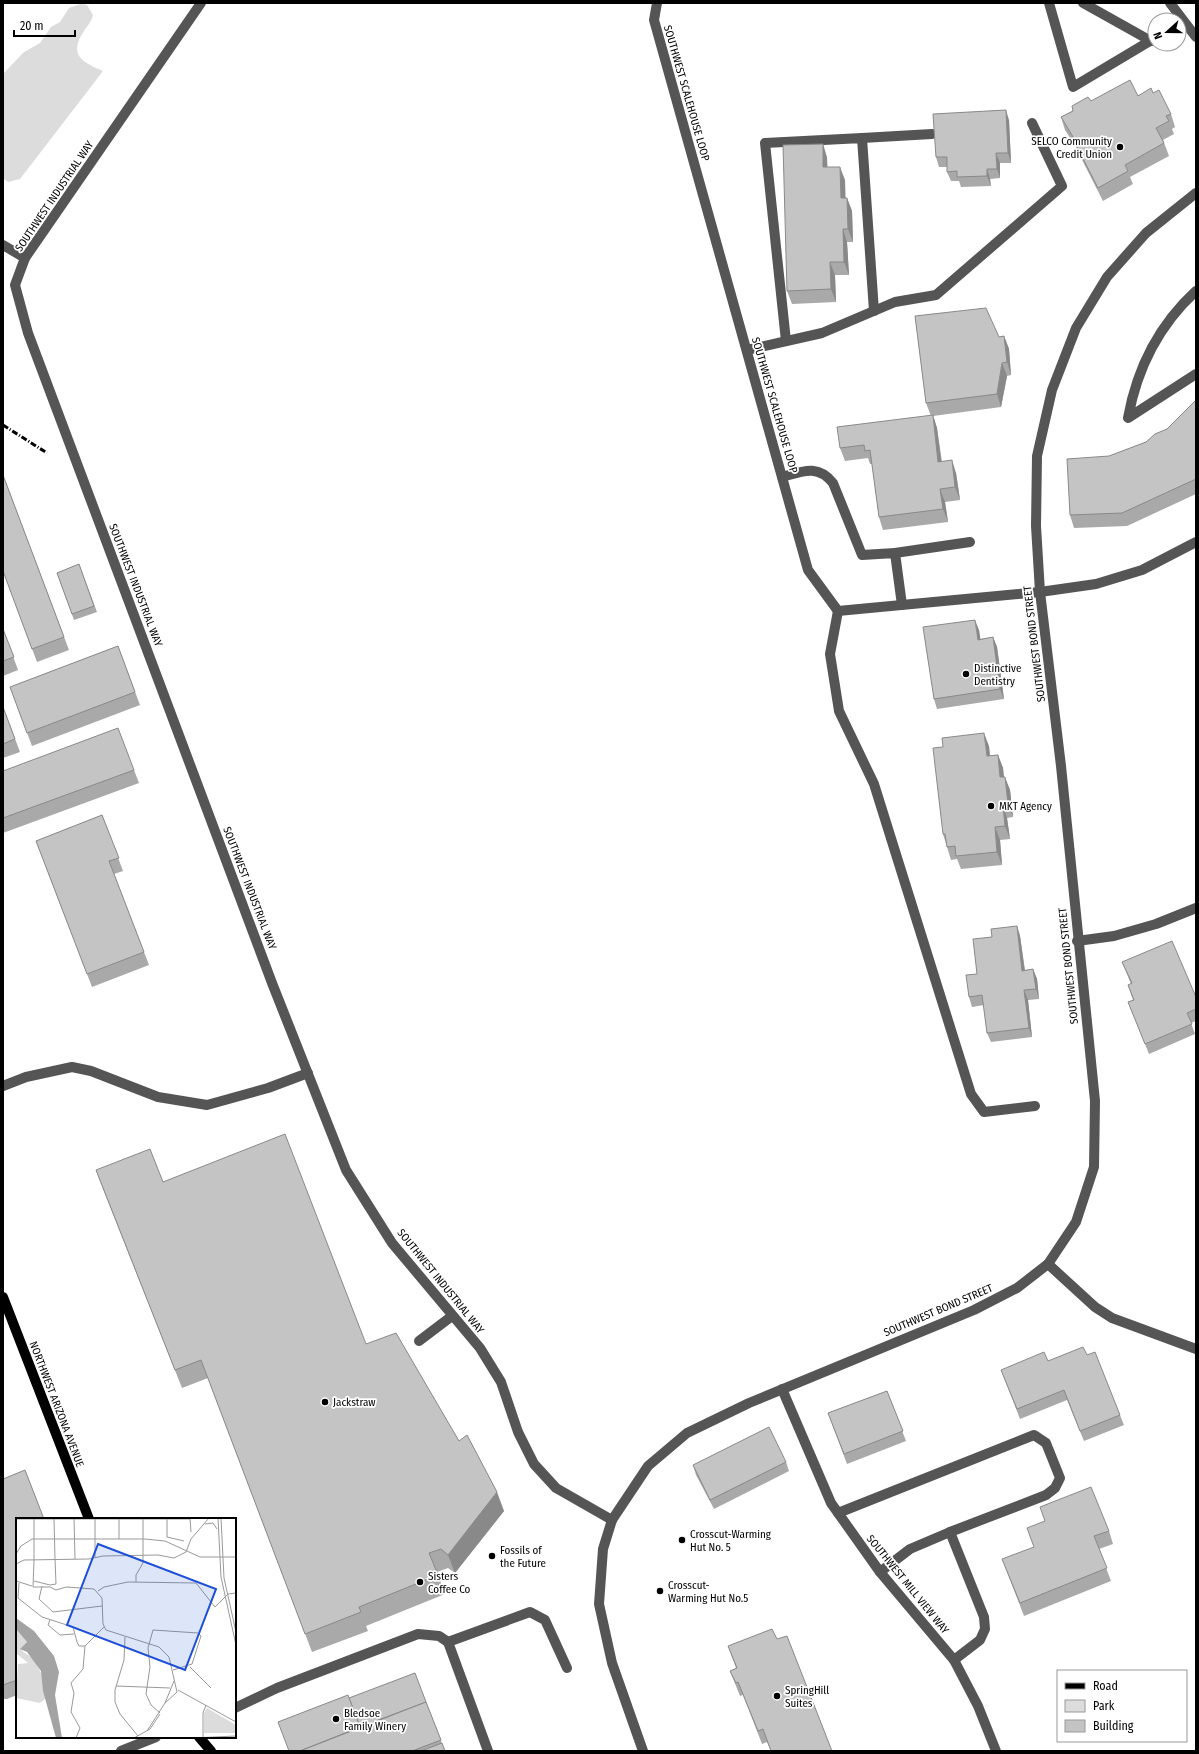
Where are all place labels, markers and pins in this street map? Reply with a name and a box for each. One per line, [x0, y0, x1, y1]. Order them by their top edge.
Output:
place label: SELCO Community Credit Union [1031, 135, 1112, 161]
marker: SELCO Community Credit Union [1115, 142, 1125, 152]
place label: Distinctive Dentistry [974, 662, 1021, 688]
marker: Distinctive Dentistry [961, 669, 971, 679]
place label: MKT Agency [999, 800, 1052, 813]
marker: MKT Agency [986, 801, 996, 811]
place label: Jackstraw [333, 1396, 376, 1409]
marker: Jackstraw [320, 1397, 330, 1407]
place label: Crosscut-Warming Hut No. 5 [690, 1528, 772, 1554]
marker: Crosscut-Warming Hut No. 5 [677, 1535, 687, 1545]
place label: Fossils of the Future [500, 1544, 546, 1570]
marker: Fossils of the Future [487, 1551, 497, 1561]
place label: Sisters Coffee Co [428, 1570, 471, 1596]
marker: Sisters Coffee Co [415, 1577, 425, 1587]
place label: Crosscut- Warming Hut No.5 [668, 1579, 748, 1605]
marker: Crosscut- Warming Hut No.5 [655, 1586, 665, 1596]
place label: SpringHill Suites [785, 1684, 829, 1710]
marker: SpringHill Suites [772, 1691, 782, 1701]
place label: Bledsoe Family Winery [344, 1707, 406, 1733]
marker: Bledsoe Family Winery [331, 1714, 341, 1724]

